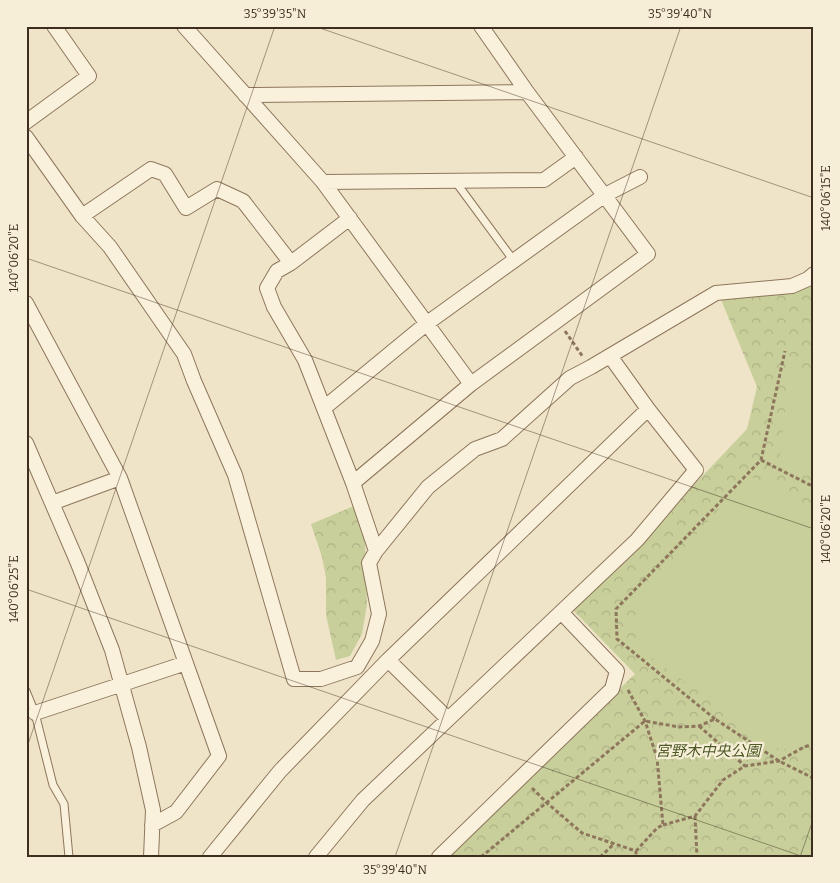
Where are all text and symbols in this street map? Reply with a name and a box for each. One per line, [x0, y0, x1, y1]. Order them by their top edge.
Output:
text: 35°39'35"N [244, 7, 307, 21]
text: 35°39'40"N [648, 7, 712, 21]
text: 140°06'15"E [819, 165, 833, 231]
text: 140°06'20"E [7, 224, 21, 292]
text: 140°06'20"E [819, 495, 833, 563]
text: 140°06'25"E [7, 555, 21, 623]
park label: 宮野木中央公園 [655, 742, 762, 760]
text: 35°39'40"N [363, 863, 427, 877]

